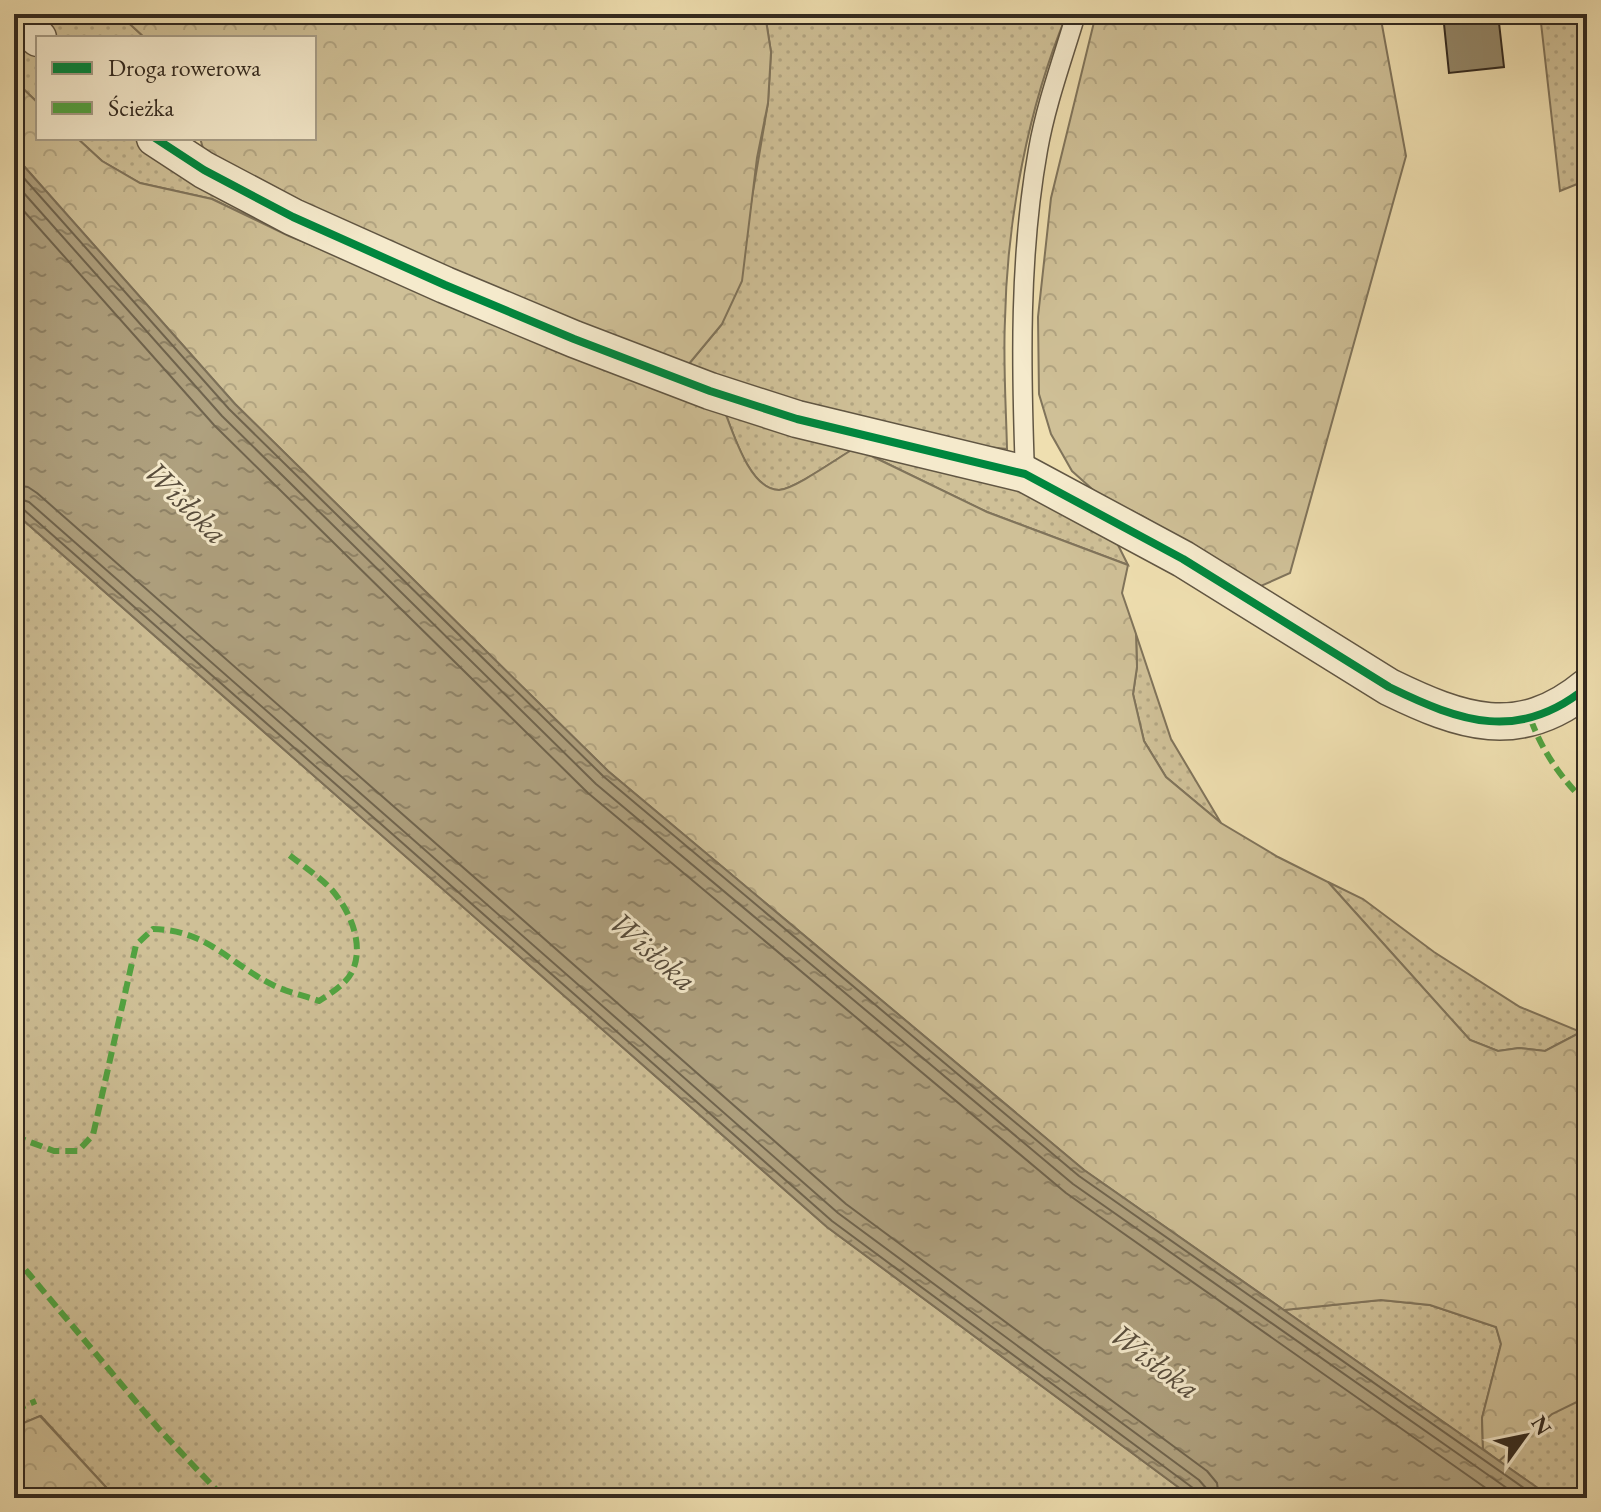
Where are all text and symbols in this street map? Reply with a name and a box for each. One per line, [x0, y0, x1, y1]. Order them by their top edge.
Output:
legend [36, 36, 316, 140]
text: Droga rowerowa [108, 52, 261, 83]
text: Ścieżka [108, 92, 174, 123]
water label: Wisłoka [135, 451, 237, 553]
water label: Wisłoka [600, 901, 706, 1001]
water label: Wisłoka [1101, 1313, 1209, 1409]
north arrow [1485, 1396, 1565, 1476]
text: N [1524, 1410, 1558, 1441]

